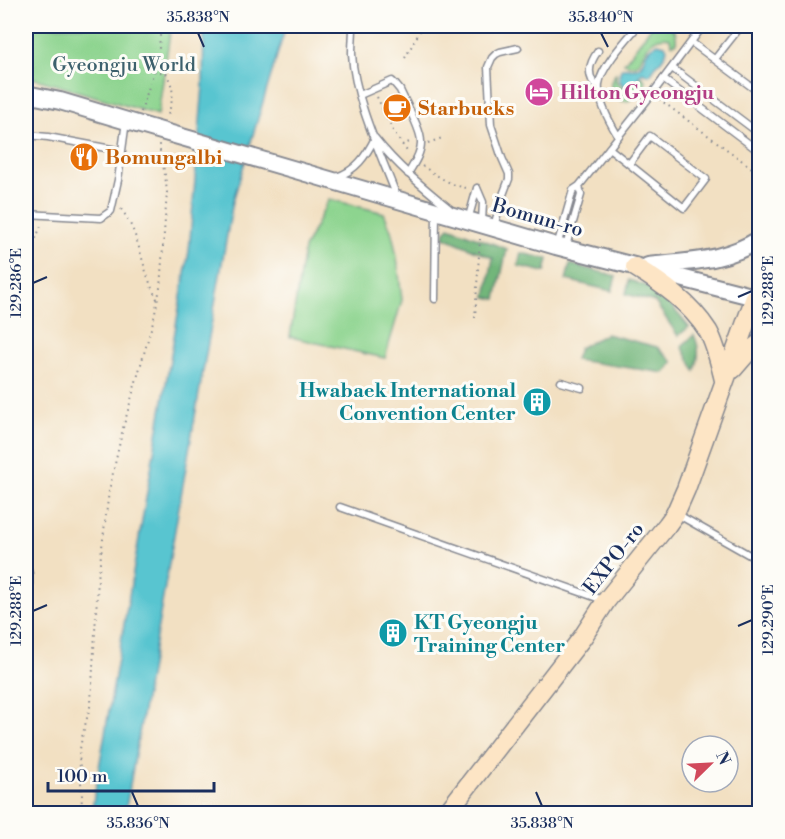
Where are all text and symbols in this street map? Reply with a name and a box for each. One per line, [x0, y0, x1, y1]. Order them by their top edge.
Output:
text: 35.838°N [166, 8, 230, 27]
text: 35.840°N [569, 8, 633, 27]
park label: Gyeongju World [52, 53, 196, 78]
hotel icon: Hilton Gyeongju [523, 76, 555, 108]
place label: Hilton Gyeongju [560, 81, 715, 106]
cafe icon: Starbucks [381, 92, 413, 124]
place label: Starbucks [418, 97, 514, 122]
restaurant icon: Bomungalbi [68, 141, 100, 173]
place label: Bomungalbi [105, 146, 223, 171]
street label: Bomun-ro [488, 193, 586, 243]
text: 129.286°E [7, 248, 26, 318]
text: 129.288°E [759, 256, 778, 326]
place label: Hwabaek International Convention Center [299, 379, 516, 427]
building icon: Hwabaek International Convention Center [521, 386, 553, 418]
street label: EXPO-ro [578, 518, 650, 600]
text: 129.288°E [7, 576, 26, 646]
text: 129.290°E [759, 584, 778, 656]
place label: KT Gyeongju Training Center [414, 611, 565, 659]
building icon: KT Gyeongju Training Center [377, 617, 409, 649]
north arrow [680, 734, 740, 794]
text: N [711, 748, 735, 768]
scale bar [48, 755, 214, 793]
text: 100 m [57, 765, 108, 788]
text: 35.836°N [106, 814, 170, 833]
text: 35.838°N [510, 814, 574, 833]

